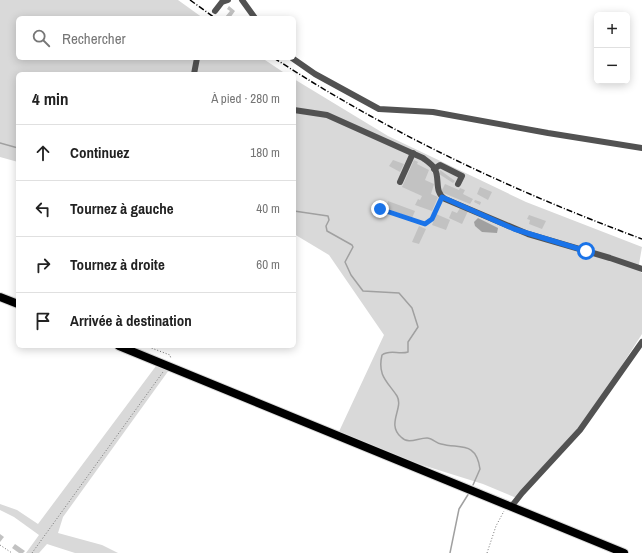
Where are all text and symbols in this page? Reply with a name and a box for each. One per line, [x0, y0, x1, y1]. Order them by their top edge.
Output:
map controls [594, 12, 630, 84]
button: + [594, 12, 630, 48]
search box [16, 16, 296, 60]
icon: search [30, 27, 52, 49]
text: Rechercher [62, 28, 126, 49]
button: − [594, 48, 630, 84]
text: 4 min [32, 87, 68, 110]
text: À pied · 280 m [211, 90, 280, 107]
icon: ahead [32, 142, 54, 164]
text: Continuez [70, 142, 129, 163]
text: 180 m [250, 144, 280, 161]
icon: left [32, 198, 54, 220]
text: Tournez à gauche [70, 198, 174, 219]
text: 40 m [256, 200, 280, 217]
route end [371, 200, 389, 218]
route start [577, 242, 595, 260]
icon: right [32, 254, 54, 276]
text: Tournez à droite [70, 254, 165, 275]
text: 60 m [256, 256, 280, 273]
icon: arrive [32, 310, 54, 332]
text: Arrivée à destination [70, 310, 192, 331]

